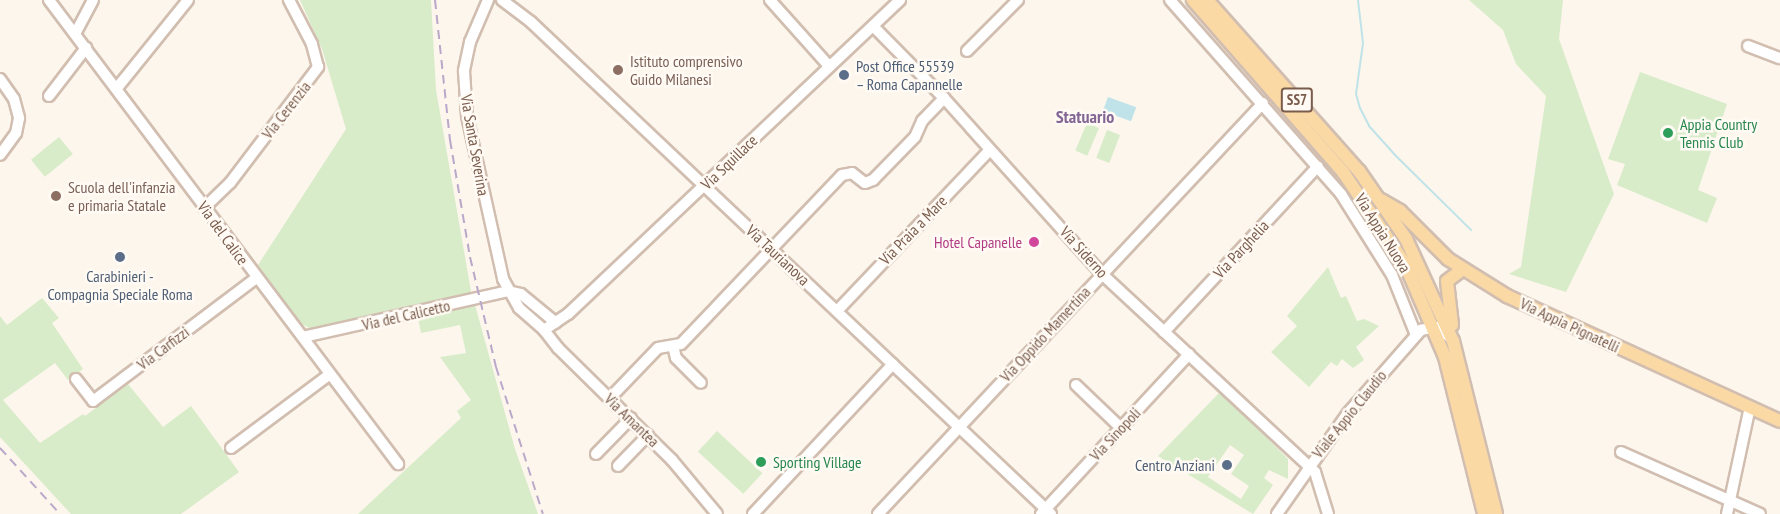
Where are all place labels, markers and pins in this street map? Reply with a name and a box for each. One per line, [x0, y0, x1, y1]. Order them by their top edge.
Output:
place label: Istituto comprensivo Guido Milanesi [630, 51, 743, 89]
place label: Post Office 55539 – Roma Capannelle [856, 56, 964, 94]
marker: Istituto comprensivo Guido Milanesi [611, 63, 625, 77]
marker: Post Office 55539 – Roma Capannelle [837, 68, 851, 82]
place label: Appia Country Tennis Club [1680, 114, 1757, 152]
marker: Appia Country Tennis Club [1661, 126, 1675, 140]
place label: Scuola dell'infanzia e primaria Statale [68, 177, 175, 215]
marker: Scuola dell'infanzia e primaria Statale [49, 189, 63, 203]
place label: Hotel Capanelle [934, 232, 1022, 252]
marker: Hotel Capanelle [1027, 235, 1041, 249]
marker: Carabinieri - Compagnia Speciale Roma [113, 250, 127, 264]
place label: Carabinieri - Compagnia Speciale Roma [47, 266, 193, 304]
place label: Sporting Village [773, 452, 862, 472]
marker: Sporting Village [754, 455, 768, 469]
place label: Centro Anziani [1135, 455, 1215, 475]
marker: Centro Anziani [1220, 458, 1234, 472]

